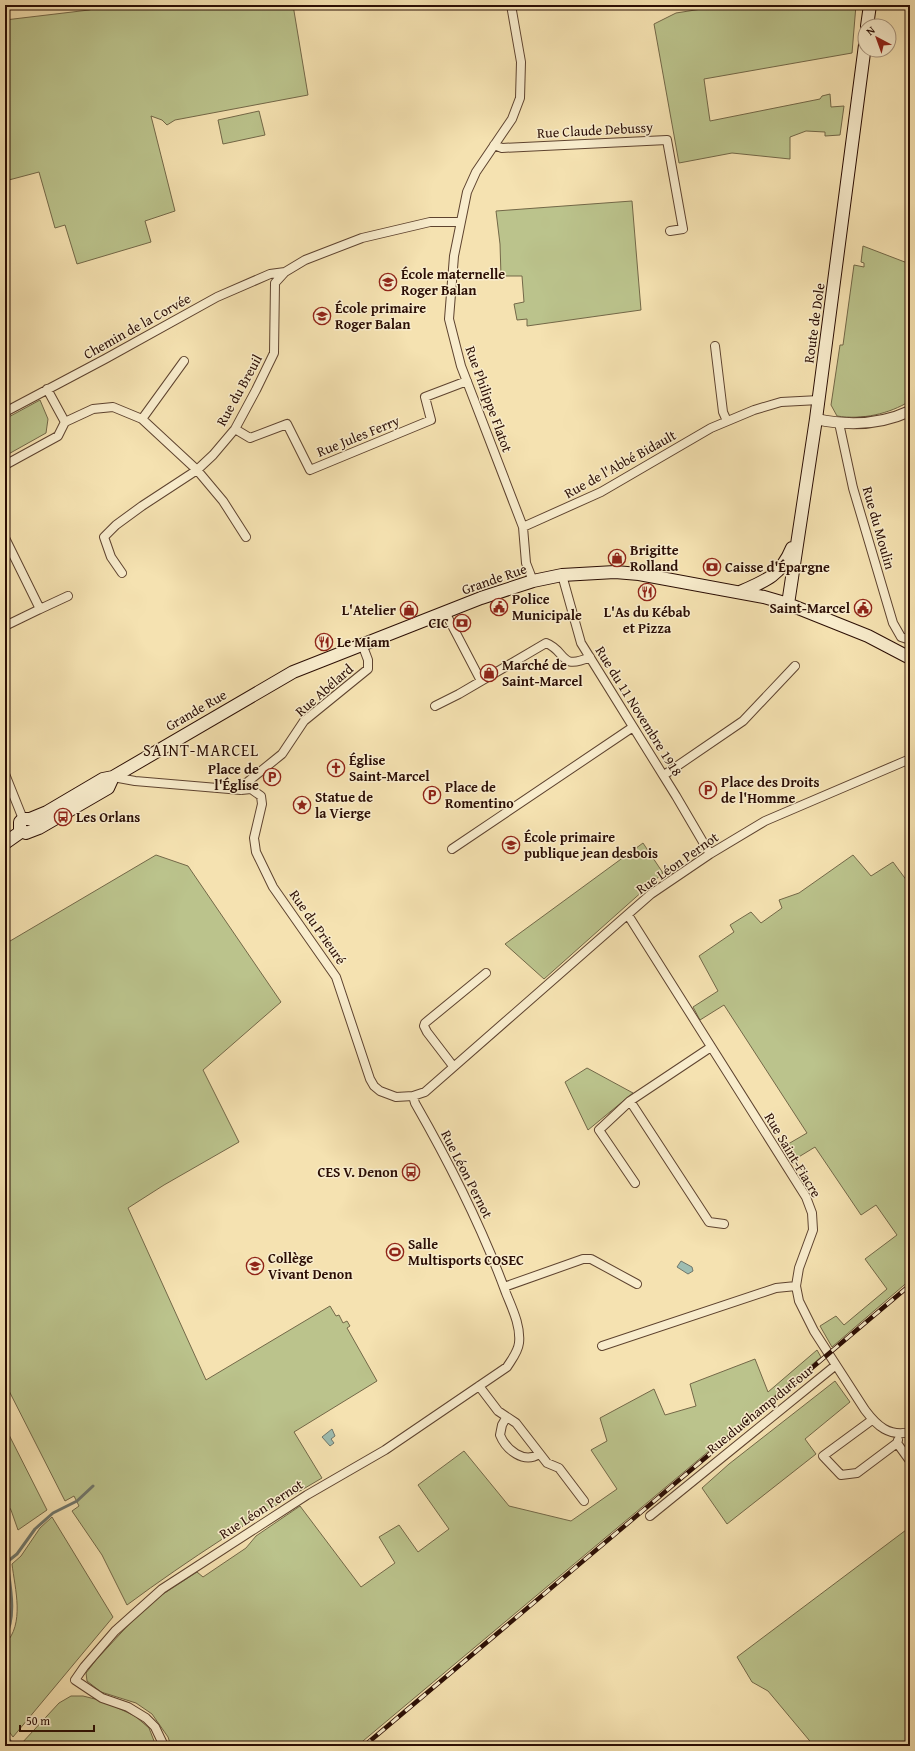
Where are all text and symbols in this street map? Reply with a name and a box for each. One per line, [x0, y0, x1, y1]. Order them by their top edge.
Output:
north arrow [857, 18, 897, 58]
text: N [862, 22, 879, 39]
street label: Rue Claude Debussy [536, 117, 654, 143]
place label: École maternelle Roger Balan [401, 264, 505, 300]
school or university icon: École maternelle Roger Balan [378, 272, 398, 292]
street label: Route de Dole [798, 281, 830, 364]
street label: Chemin de la Corvée [80, 288, 195, 364]
place label: École primaire Roger Balan [335, 298, 426, 334]
school or university icon: École primaire Roger Balan [312, 306, 332, 326]
street label: Rue Philippe Flatot [461, 343, 518, 455]
street label: Rue du Breuil [211, 351, 267, 429]
street label: Rue Jules Ferry [314, 410, 402, 462]
street label: Rue de l'Abbé Bidault [560, 425, 680, 503]
street label: Rue du Moulin [858, 484, 900, 572]
place label: Brigitte Rolland [630, 540, 679, 576]
shop icon: Brigitte Rolland [607, 548, 627, 568]
bank icon: Caisse d'Épargne [702, 557, 722, 577]
place label: Caisse d'Épargne [725, 557, 830, 577]
street label: Grande Rue [459, 558, 530, 599]
restaurant icon: L'As du Kébab et Pizza [637, 582, 657, 602]
place label: Police Municipale [512, 589, 582, 625]
public building icon: Police Municipale [489, 597, 509, 617]
place label: Saint-Marcel [769, 598, 851, 618]
public building icon: Saint-Marcel [853, 598, 873, 618]
place label: L'Atelier [342, 600, 397, 620]
shop icon: L'Atelier [399, 600, 419, 620]
place label: L'As du Kébab et Pizza [604, 602, 691, 638]
place label: CIC [428, 613, 449, 633]
bank icon: CIC [452, 613, 472, 633]
restaurant icon: Le Miam [314, 632, 334, 652]
place label: Le Miam [337, 632, 390, 652]
street label: Rue du 11 Novembre 1918 [591, 642, 687, 780]
place label: Marché de Saint-Marcel [502, 655, 583, 691]
street label: Rue Abélard [291, 659, 358, 721]
shop icon: Marché de Saint-Marcel [479, 663, 499, 683]
street label: Grande Rue [162, 684, 231, 736]
district label: SAINT-MARCEL [143, 738, 259, 762]
place label: Église Saint-Marcel [349, 750, 430, 786]
church icon: Église Saint-Marcel [326, 758, 346, 778]
place label: Place de l'Église [208, 759, 259, 795]
parking icon: Place de l'Église [262, 767, 282, 787]
place label: Place des Droits de l'Homme [721, 772, 820, 808]
place label: Place de Romentino [445, 777, 514, 813]
parking icon: Place des Droits de l'Homme [698, 780, 718, 800]
parking icon: Place de Romentino [422, 785, 442, 805]
place label: Statue de la Vierge [315, 787, 373, 823]
place icon: Statue de la Vierge [292, 795, 312, 815]
bus stop icon: Les Orlans [53, 807, 73, 827]
place label: Les Orlans [76, 807, 140, 827]
place label: École primaire publique jean desbois [524, 827, 658, 863]
street label: Rue Léon Pernot [632, 827, 722, 899]
school or university icon: École primaire publique jean desbois [501, 835, 521, 855]
street label: Rue du Prieuré [285, 886, 351, 969]
street label: Rue Saint-Fiacre [760, 1109, 827, 1202]
street label: Rue Léon Pernot [436, 1126, 498, 1222]
place label: CES V. Denon [318, 1162, 399, 1182]
bus stop icon: CES V. Denon [401, 1162, 421, 1182]
place label: Salle Multisports COSEC [408, 1234, 524, 1270]
sports icon: Salle Multisports COSEC [385, 1242, 405, 1262]
place label: Collège Vivant Denon [268, 1248, 353, 1284]
school or university icon: Collège Vivant Denon [245, 1256, 265, 1276]
street label: Rue du Champ du Four [702, 1359, 818, 1458]
street label: Rue Léon Pernot [215, 1474, 307, 1544]
scale bar [20, 1707, 94, 1733]
text: 50 m [26, 1712, 50, 1729]

